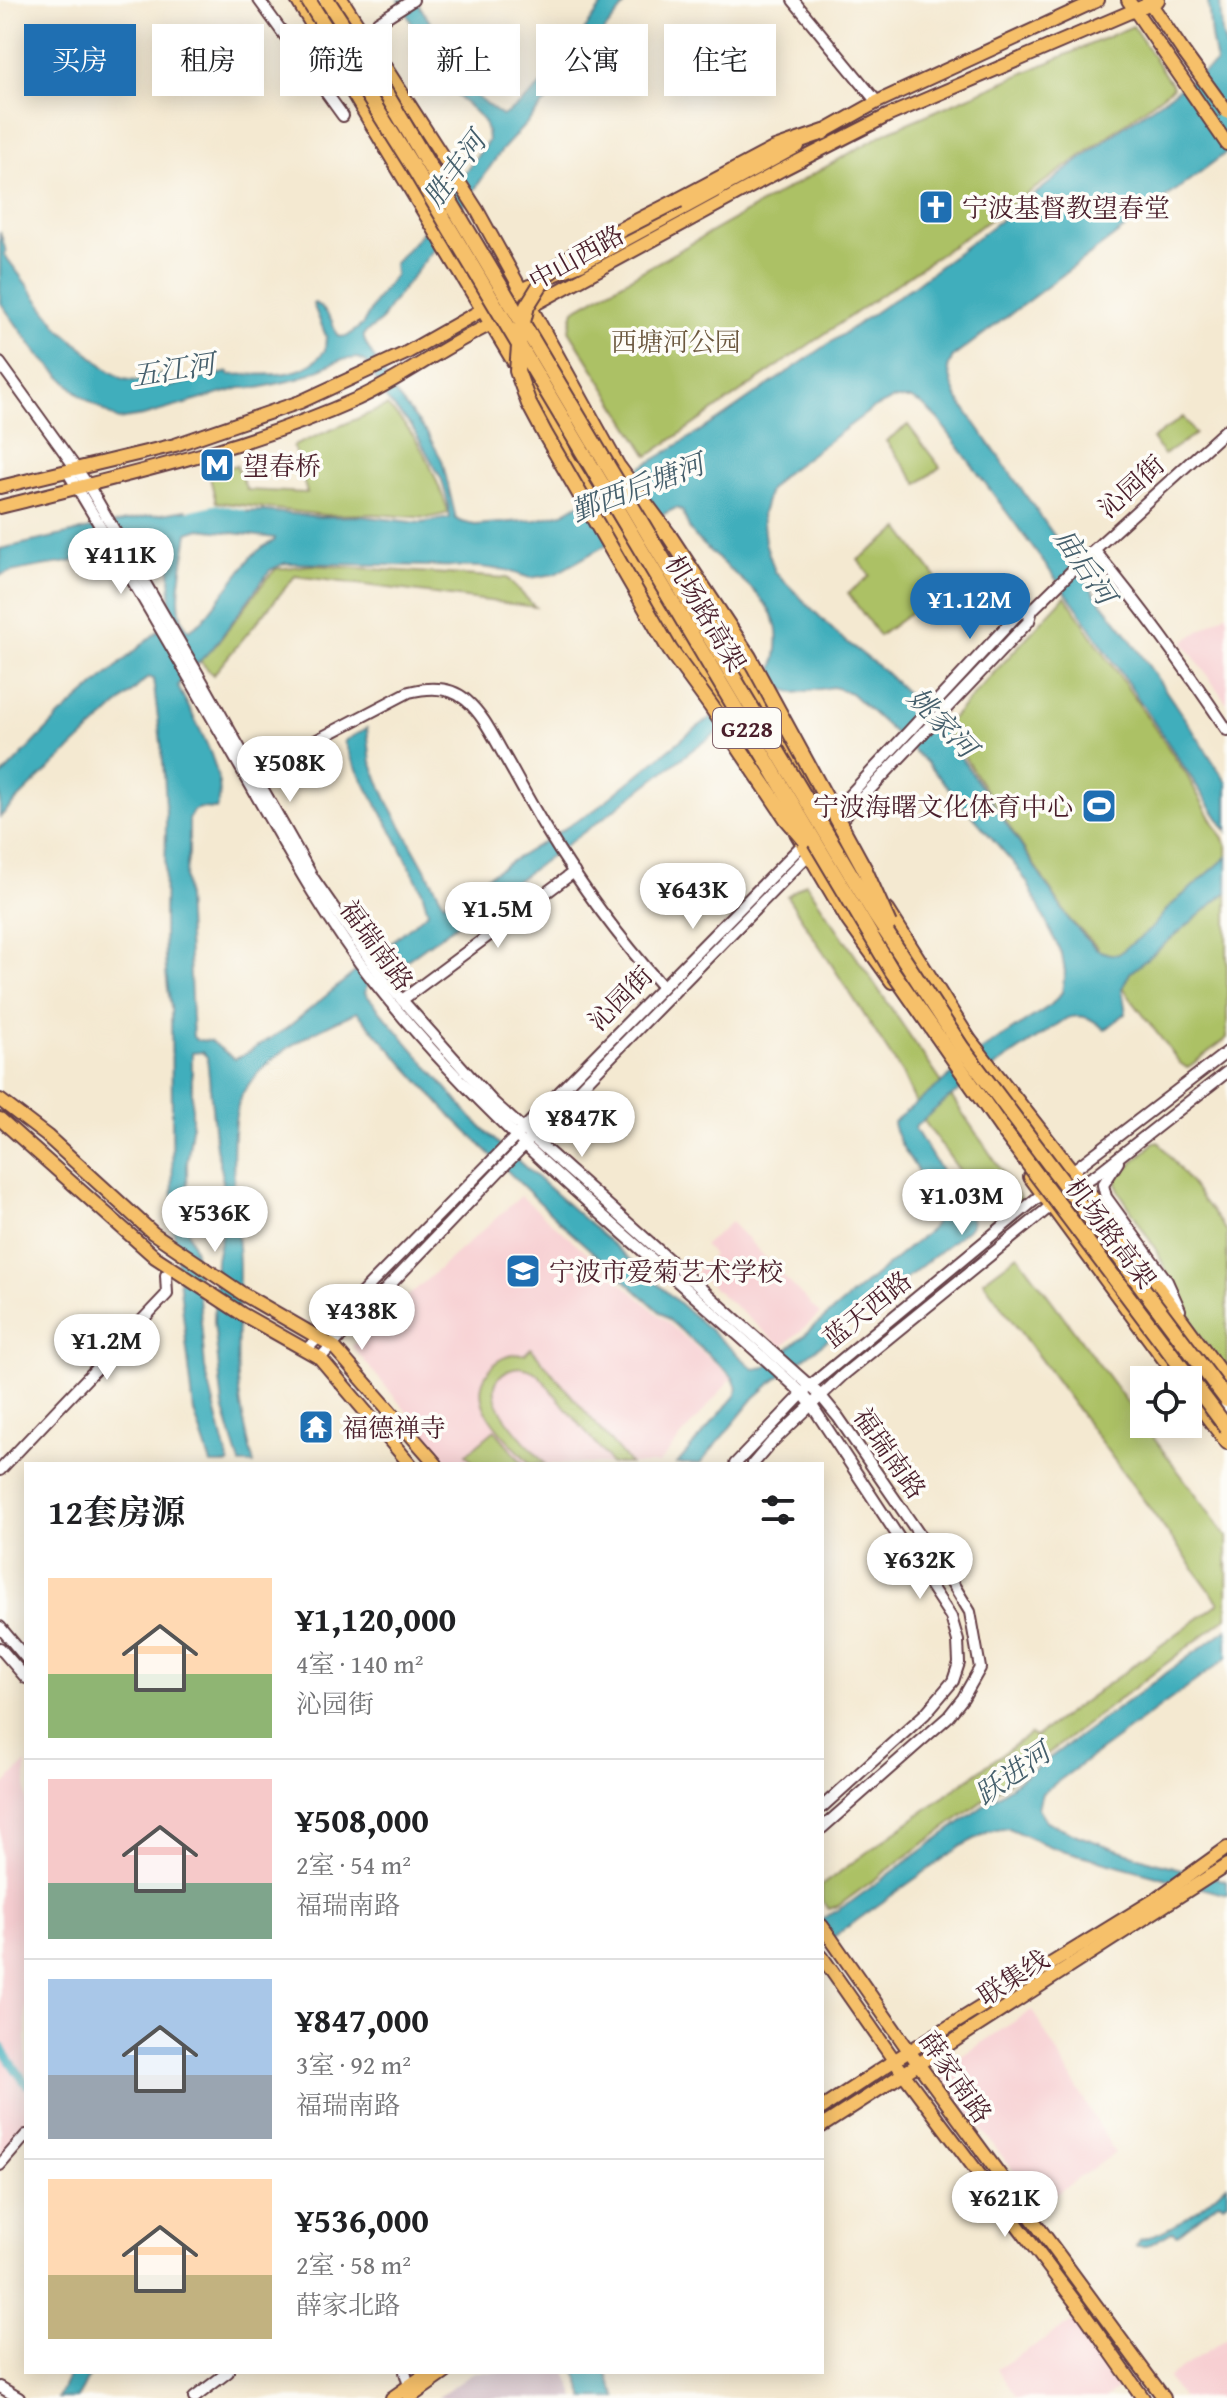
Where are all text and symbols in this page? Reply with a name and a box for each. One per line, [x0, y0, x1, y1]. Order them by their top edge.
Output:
chip: 买房 [24, 24, 136, 96]
chip: 租房 [152, 24, 264, 96]
chip: 筛选 [280, 24, 392, 96]
chip: 新上 [408, 24, 520, 96]
chip: 公寓 [536, 24, 648, 96]
chip: 住宅 [664, 24, 776, 96]
water label: 胜丰河 [413, 119, 498, 215]
church icon: 宁波基督教望春堂 [917, 188, 955, 226]
place label: 宁波基督教望春堂 [962, 188, 1170, 227]
street label: 中山西路 [521, 215, 631, 299]
park label: 西塘河公园 [611, 322, 741, 361]
water label: 五江河 [128, 341, 223, 396]
water label: 鄞西后塘河 [564, 441, 714, 531]
street label: 沁园街 [1089, 445, 1173, 527]
metro station icon: 望春桥 [198, 446, 236, 484]
place label: 望春桥 [243, 446, 321, 485]
water label: 庙后河 [1046, 520, 1129, 616]
pin: ¥411K [65, 528, 177, 596]
text: ¥411K [86, 534, 156, 573]
street label: 机场路高架 [656, 547, 756, 679]
pin: ¥1.12M [905, 573, 1035, 641]
text: ¥1.12M [928, 579, 1012, 618]
water label: 姚家河 [899, 678, 990, 770]
road number: G228 [713, 708, 781, 748]
pin: ¥508K [234, 736, 346, 804]
text: ¥508K [255, 742, 325, 781]
place label: 宁波海曙文化体育中心 [813, 787, 1073, 826]
sports icon: 宁波海曙文化体育中心 [1080, 787, 1118, 825]
pin: ¥643K [637, 863, 749, 931]
text: ¥643K [658, 869, 728, 908]
pin: ¥1.5M [442, 882, 554, 950]
text: ¥1.5M [463, 888, 533, 927]
street label: 福瑞南路 [331, 891, 423, 999]
street label: 沁园街 [579, 957, 661, 1039]
pin: ¥847K [526, 1091, 638, 1159]
text: ¥847K [547, 1097, 617, 1136]
pin: ¥1.03M [897, 1169, 1027, 1237]
street label: 机场路高架 [1056, 1169, 1166, 1297]
text: ¥1.03M [920, 1175, 1004, 1214]
pin: ¥536K [159, 1186, 271, 1254]
text: ¥536K [180, 1192, 250, 1231]
school or university icon: 宁波市爱菊艺术学校 [504, 1252, 542, 1290]
place label: 宁波市爱菊艺术学校 [549, 1252, 783, 1291]
street label: 蓝天西路 [814, 1261, 920, 1357]
pin: ¥438K [306, 1284, 418, 1352]
text: ¥438K [327, 1290, 397, 1329]
pin: ¥1.2M [51, 1314, 163, 1382]
text: ¥1.2M [72, 1320, 142, 1359]
map controls [1130, 1366, 1202, 1438]
button: locate [1130, 1366, 1202, 1438]
street label: 福瑞南路 [844, 1399, 936, 1507]
temple icon: 福德禅寺 [297, 1408, 335, 1446]
place label: 福德禅寺 [342, 1408, 446, 1447]
text: 12套房源 [48, 1487, 185, 1536]
icon: filters [756, 1488, 800, 1532]
pin: ¥632K [864, 1533, 976, 1601]
text: ¥632K [885, 1539, 955, 1578]
text: ¥1,120,000 [296, 1594, 456, 1643]
icon: home [112, 1610, 208, 1706]
text: 4室 · 140 m² [296, 1644, 424, 1683]
text: 沁园街 [296, 1684, 374, 1723]
water label: 跃进河 [966, 1729, 1062, 1814]
text: ¥508,000 [296, 1795, 429, 1844]
icon: home [112, 1811, 208, 1907]
text: 2室 · 54 m² [296, 1845, 411, 1884]
text: 福瑞南路 [296, 1885, 400, 1924]
street label: 联集线 [970, 1939, 1056, 2015]
text: ¥847,000 [296, 1995, 429, 2044]
icon: home [112, 2011, 208, 2107]
street label: 薛家南路 [910, 2023, 1002, 2131]
text: 3室 · 92 m² [296, 2045, 411, 2084]
text: 福瑞南路 [296, 2085, 400, 2124]
pin: ¥621K [949, 2171, 1061, 2239]
text: ¥621K [970, 2177, 1040, 2216]
text: ¥536,000 [296, 2195, 429, 2244]
icon: home [112, 2211, 208, 2307]
text: 2室 · 58 m² [296, 2245, 411, 2284]
text: 薛家北路 [296, 2285, 400, 2324]

